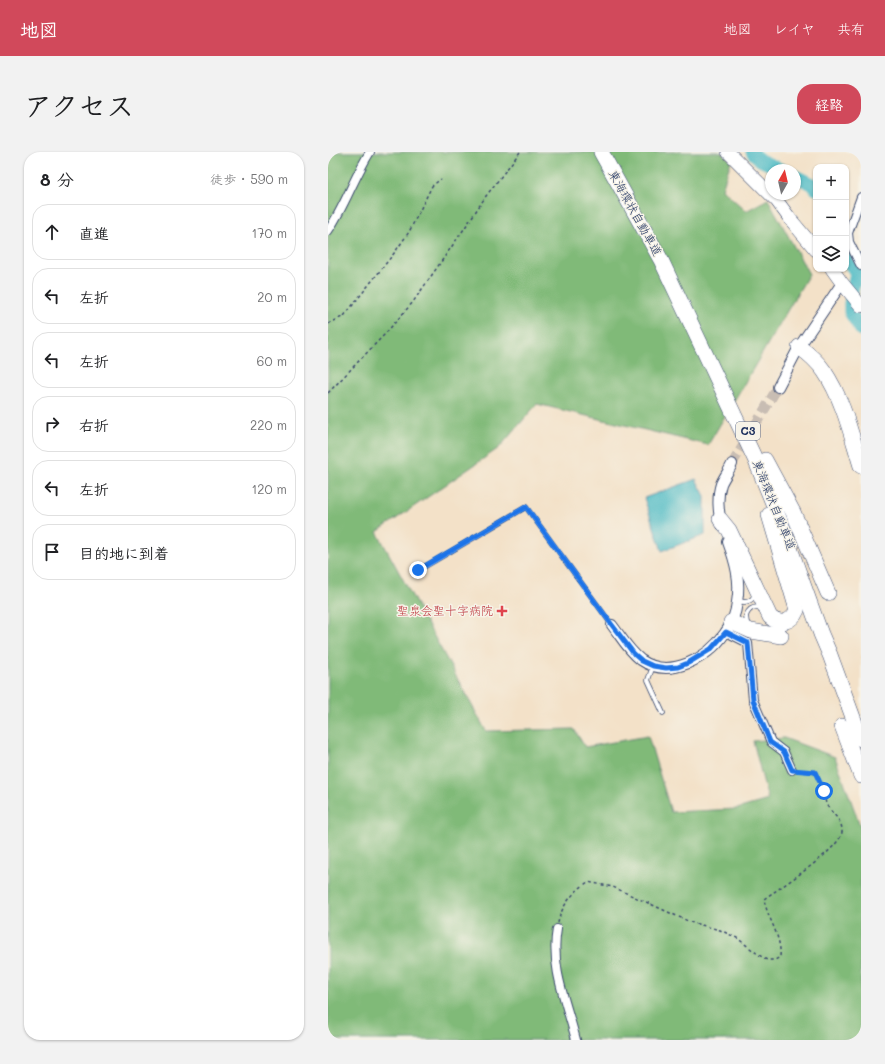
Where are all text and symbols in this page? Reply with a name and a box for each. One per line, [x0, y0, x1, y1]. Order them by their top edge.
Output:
text: 地図 [20, 17, 58, 42]
text: 地図 [724, 19, 752, 38]
text: レイヤ [774, 19, 815, 38]
text: 共有 [837, 19, 865, 38]
button: 経路 [797, 84, 861, 124]
text: アクセス [24, 87, 134, 123]
north arrow [765, 164, 801, 200]
map controls [813, 164, 849, 272]
button: + [813, 164, 849, 200]
street label: 東海環状自動車道 [606, 167, 666, 258]
text: 8 分 [40, 168, 74, 190]
text: 徒歩 · 590 m [210, 170, 288, 187]
button: − [813, 200, 849, 236]
icon: ahead [41, 221, 63, 243]
text: 直進 [79, 223, 109, 243]
text: 170 m [251, 224, 287, 241]
button: layers [813, 236, 849, 272]
icon: left [41, 285, 63, 307]
text: 左折 [79, 287, 109, 307]
text: 20 m [257, 288, 287, 305]
icon: left [41, 349, 63, 371]
text: 左折 [79, 351, 109, 371]
text: 60 m [257, 352, 287, 369]
icon: right [41, 413, 63, 435]
text: 右折 [79, 415, 109, 435]
text: 220 m [250, 416, 287, 433]
road number: C3 [736, 422, 760, 440]
street label: 東海環状自動車道 [750, 457, 800, 552]
icon: left [41, 477, 63, 499]
text: 左折 [79, 479, 109, 499]
text: 120 m [251, 480, 287, 497]
icon: arrive [41, 541, 63, 563]
text: 目的地に到着 [79, 543, 169, 563]
route end [409, 561, 427, 579]
place label: 聖泉会聖十字病院 [397, 602, 493, 618]
marker: 聖泉会聖十字病院 [496, 605, 508, 617]
route start [815, 782, 833, 800]

